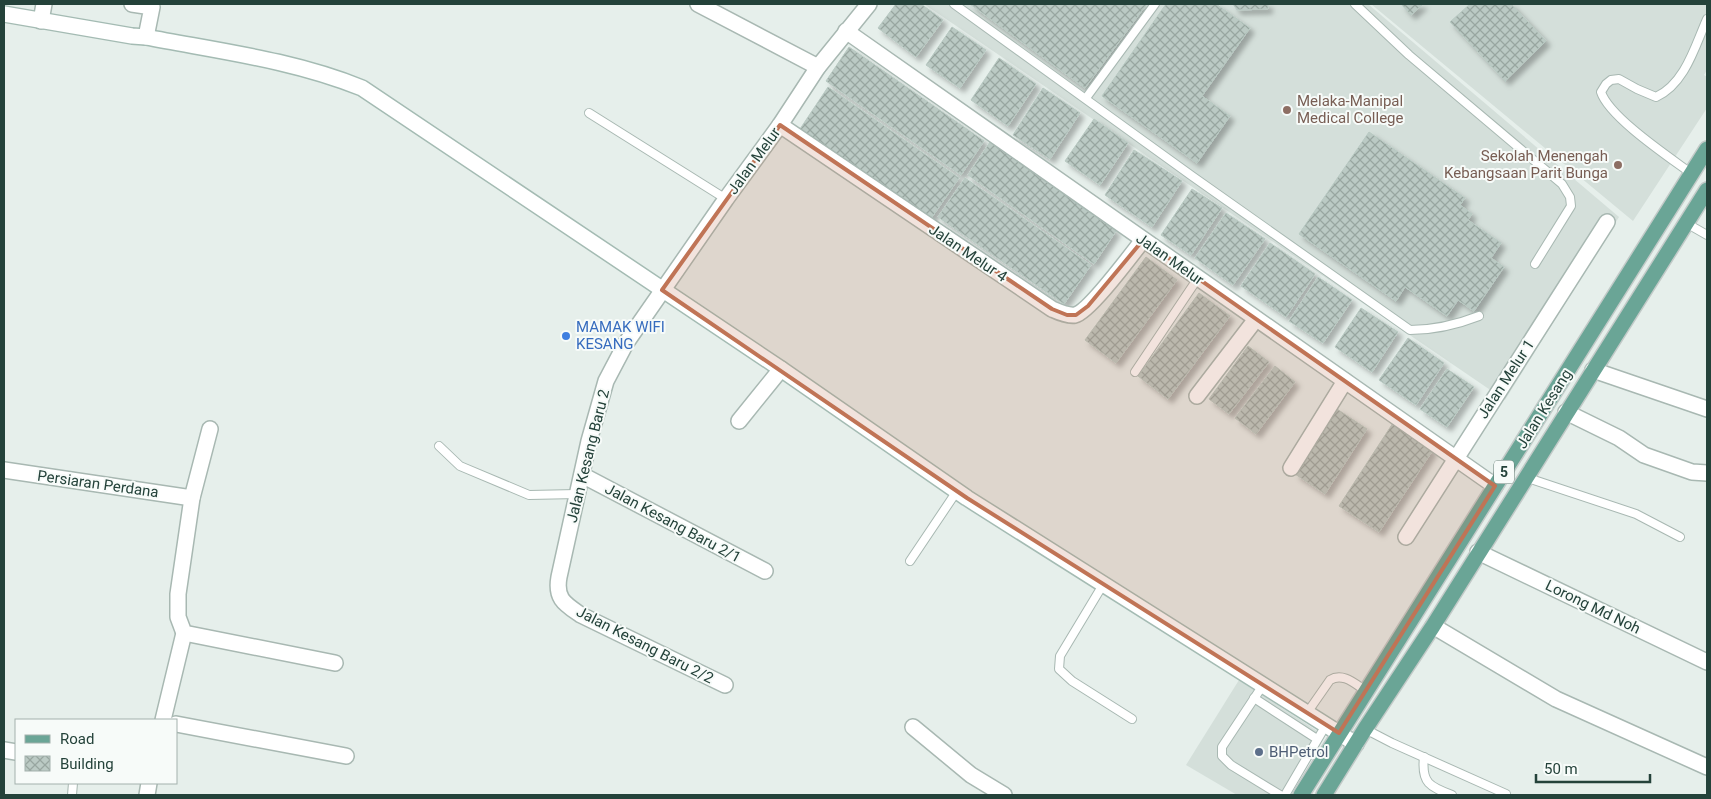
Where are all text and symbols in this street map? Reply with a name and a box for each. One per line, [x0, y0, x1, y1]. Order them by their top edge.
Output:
place label: Melaka-Manipal Medical College [1297, 92, 1404, 127]
marker: Melaka-Manipal Medical College [1281, 104, 1293, 116]
street label: Jalan Melur [724, 124, 784, 198]
place label: Sekolah Menengah Kebangsaan Parit Bunga [1444, 147, 1608, 182]
marker: Sekolah Menengah Kebangsaan Parit Bunga [1612, 159, 1624, 171]
street label: Jalan Melur 4 [925, 220, 1011, 286]
street label: Jalan Melur [1133, 229, 1207, 289]
place label: MAMAK WIFI KESANG [576, 318, 665, 353]
marker: MAMAK WIFI KESANG [560, 330, 572, 342]
street label: Jalan Melur 1 [1474, 336, 1538, 422]
street label: Jalan Kesang [1513, 366, 1575, 452]
street label: Jalan Kesang Baru 2 [563, 387, 613, 525]
road number: 5 [1494, 461, 1514, 484]
street label: Persiaran Perdana [36, 467, 160, 501]
street label: Jalan Kesang Baru 2/1 [602, 480, 744, 566]
street label: Lorong Md Noh [1543, 576, 1643, 638]
street label: Jalan Kesang Baru 2/2 [573, 603, 717, 687]
legend [15, 719, 178, 784]
text: Road [60, 730, 94, 748]
place label: BHPetrol [1269, 743, 1328, 761]
marker: BHPetrol [1253, 746, 1265, 758]
scale bar [1536, 752, 1650, 784]
text: Building [60, 755, 114, 773]
text: 50 m [1544, 760, 1578, 778]

